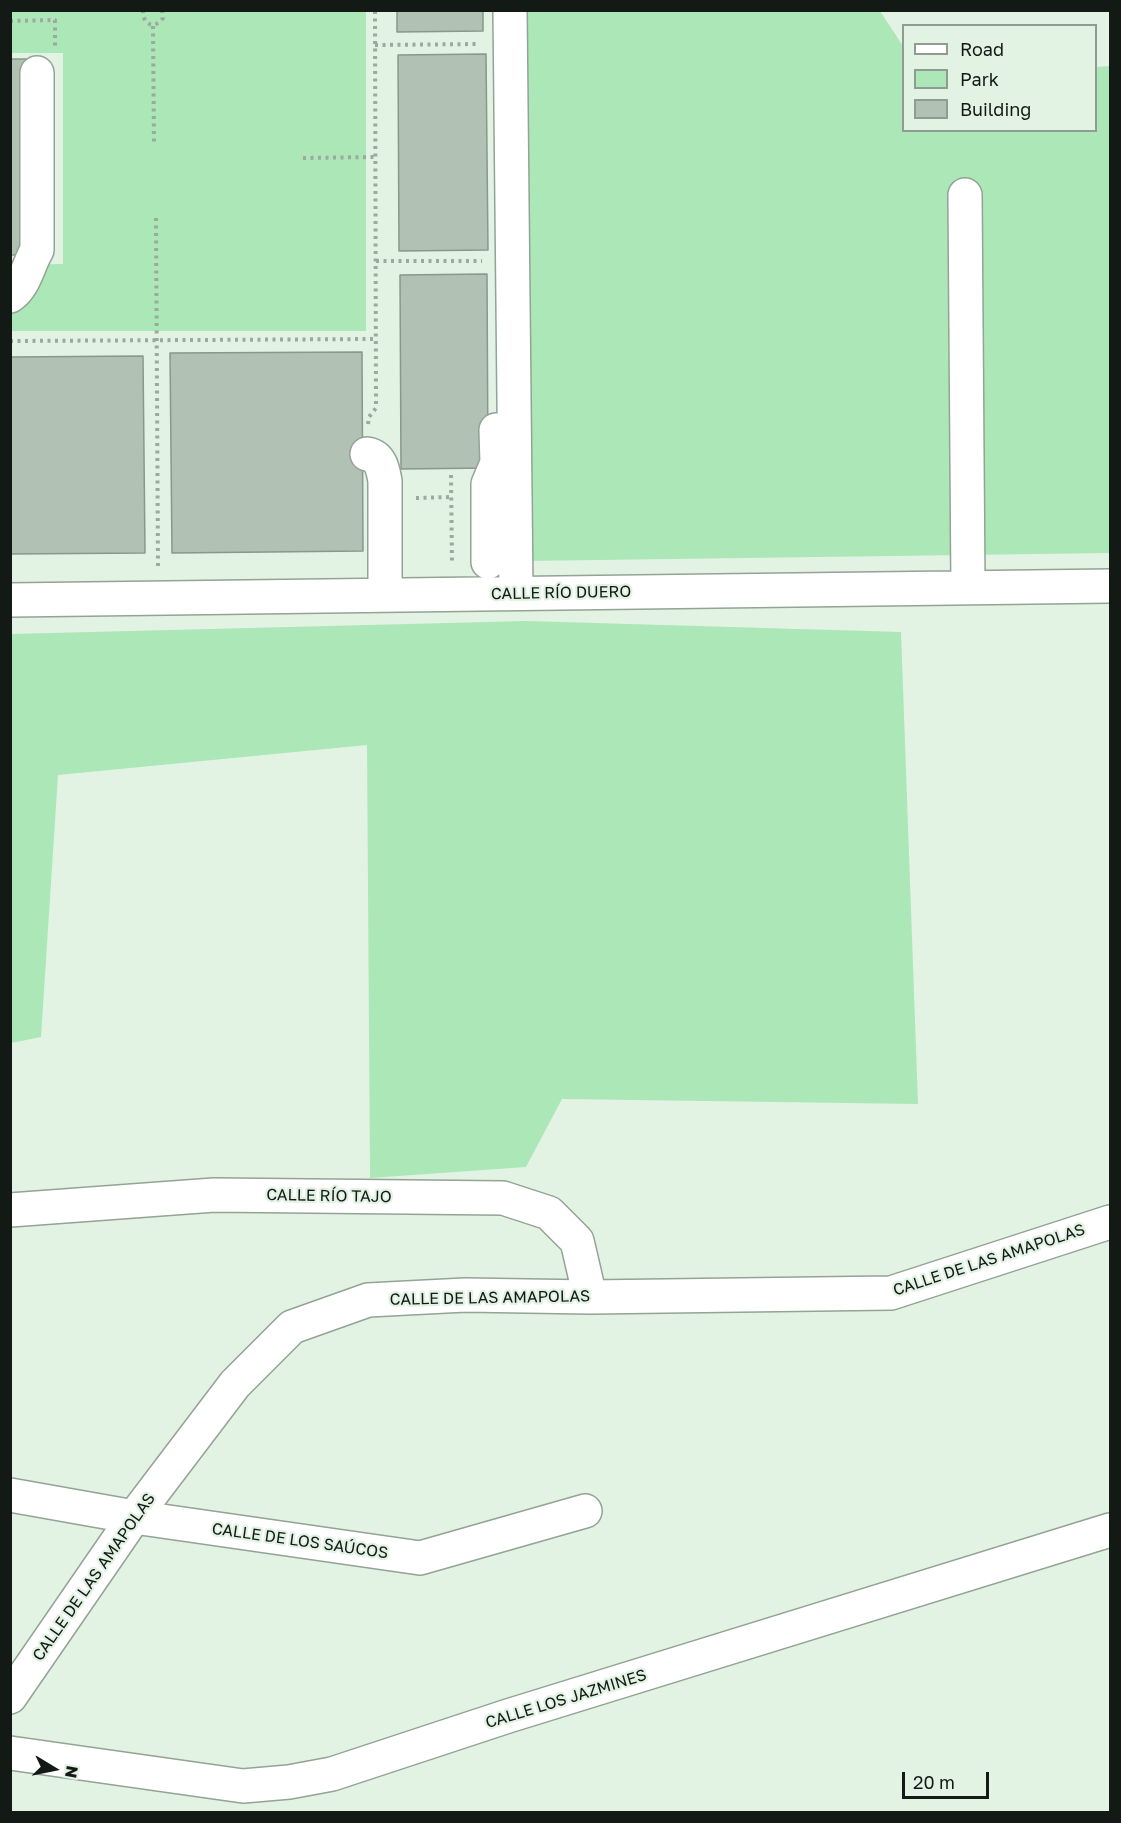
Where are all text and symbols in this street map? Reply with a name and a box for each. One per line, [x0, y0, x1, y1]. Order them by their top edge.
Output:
legend [902, 24, 1097, 132]
text: Road [960, 38, 1004, 60]
text: Park [960, 68, 999, 90]
text: Building [960, 98, 1031, 120]
street label: CALLE RÍO DUERO [491, 582, 631, 604]
street label: CALLE RÍO TAJO [266, 1185, 392, 1207]
street label: CALLE DE LAS AMAPOLAS [891, 1220, 1087, 1300]
street label: CALLE DE LAS AMAPOLAS [390, 1287, 590, 1309]
street label: CALLE DE LAS AMAPOLAS [29, 1489, 159, 1665]
street label: CALLE DE LOS SAÚCOS [211, 1519, 389, 1563]
street label: CALLE LOS JAZMINES [483, 1665, 649, 1733]
north arrow [24, 1739, 84, 1799]
scale bar [905, 1760, 992, 1798]
text: N [61, 1764, 83, 1780]
text: 20 m [913, 1771, 955, 1793]

